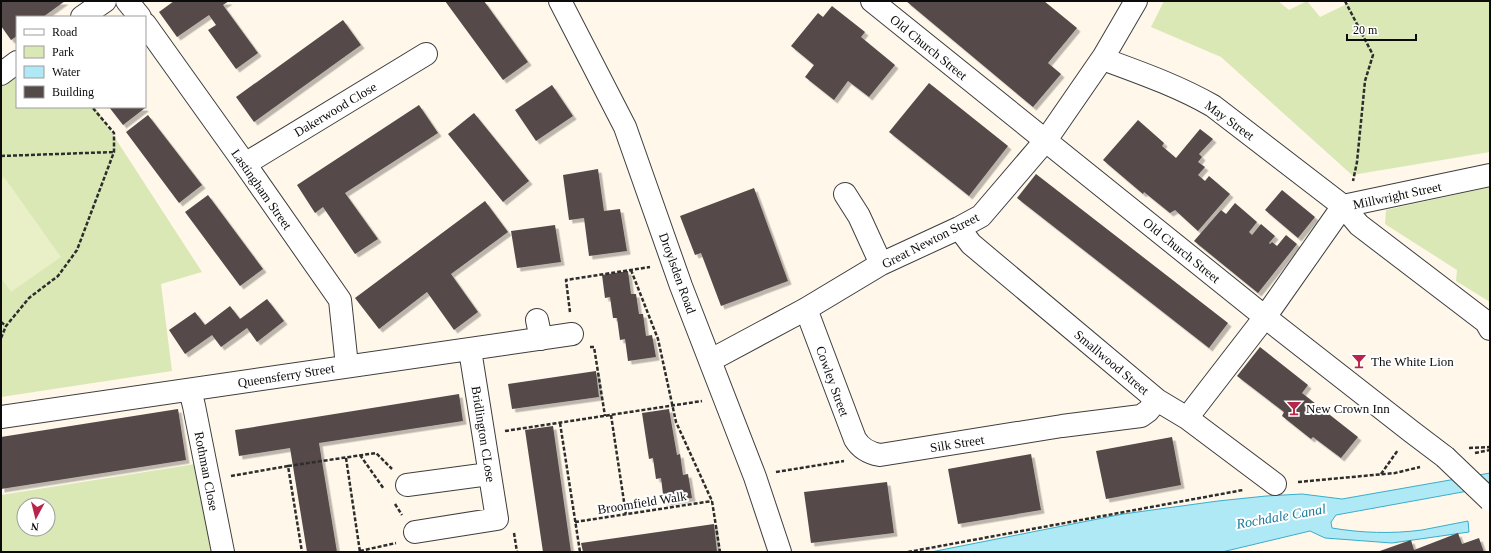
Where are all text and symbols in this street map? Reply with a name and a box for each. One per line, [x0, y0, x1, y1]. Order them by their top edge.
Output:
street label: Old Church Street [887, 12, 970, 83]
legend [16, 16, 146, 108]
scale bar [1347, 16, 1416, 42]
text: 20 m [1353, 23, 1378, 37]
text: Road [52, 25, 77, 39]
text: Park [52, 45, 74, 59]
text: Water [52, 65, 80, 79]
street label: Dakerwood Close [291, 79, 379, 140]
text: Building [52, 85, 94, 99]
street label: May Street [1202, 97, 1258, 144]
street label: Lastingham Street [228, 146, 295, 233]
street label: Millwright Street [1352, 179, 1443, 212]
street label: Great Newton Street [879, 209, 982, 271]
street label: Old Church Street [1140, 215, 1223, 286]
street label: Droylsden Road [656, 231, 699, 316]
street label: Smallwood Street [1071, 327, 1152, 398]
street label: Cowley Street [813, 344, 852, 419]
bar icon: The White Lion [1350, 352, 1368, 370]
place label: The White Lion [1371, 354, 1454, 369]
street label: Queensferry Street [237, 360, 336, 391]
street label: Bridlington CLose [469, 385, 499, 483]
bar icon: New Crown Inn [1285, 399, 1303, 417]
place label: New Crown Inn [1306, 401, 1390, 416]
street label: Rothman Close [191, 430, 222, 512]
street label: Silk Street [929, 432, 986, 455]
street label: Broomfield Walk [596, 488, 688, 517]
north arrow [16, 497, 56, 537]
water label: Rochdale Canal [1234, 501, 1327, 532]
text: N [30, 520, 39, 533]

